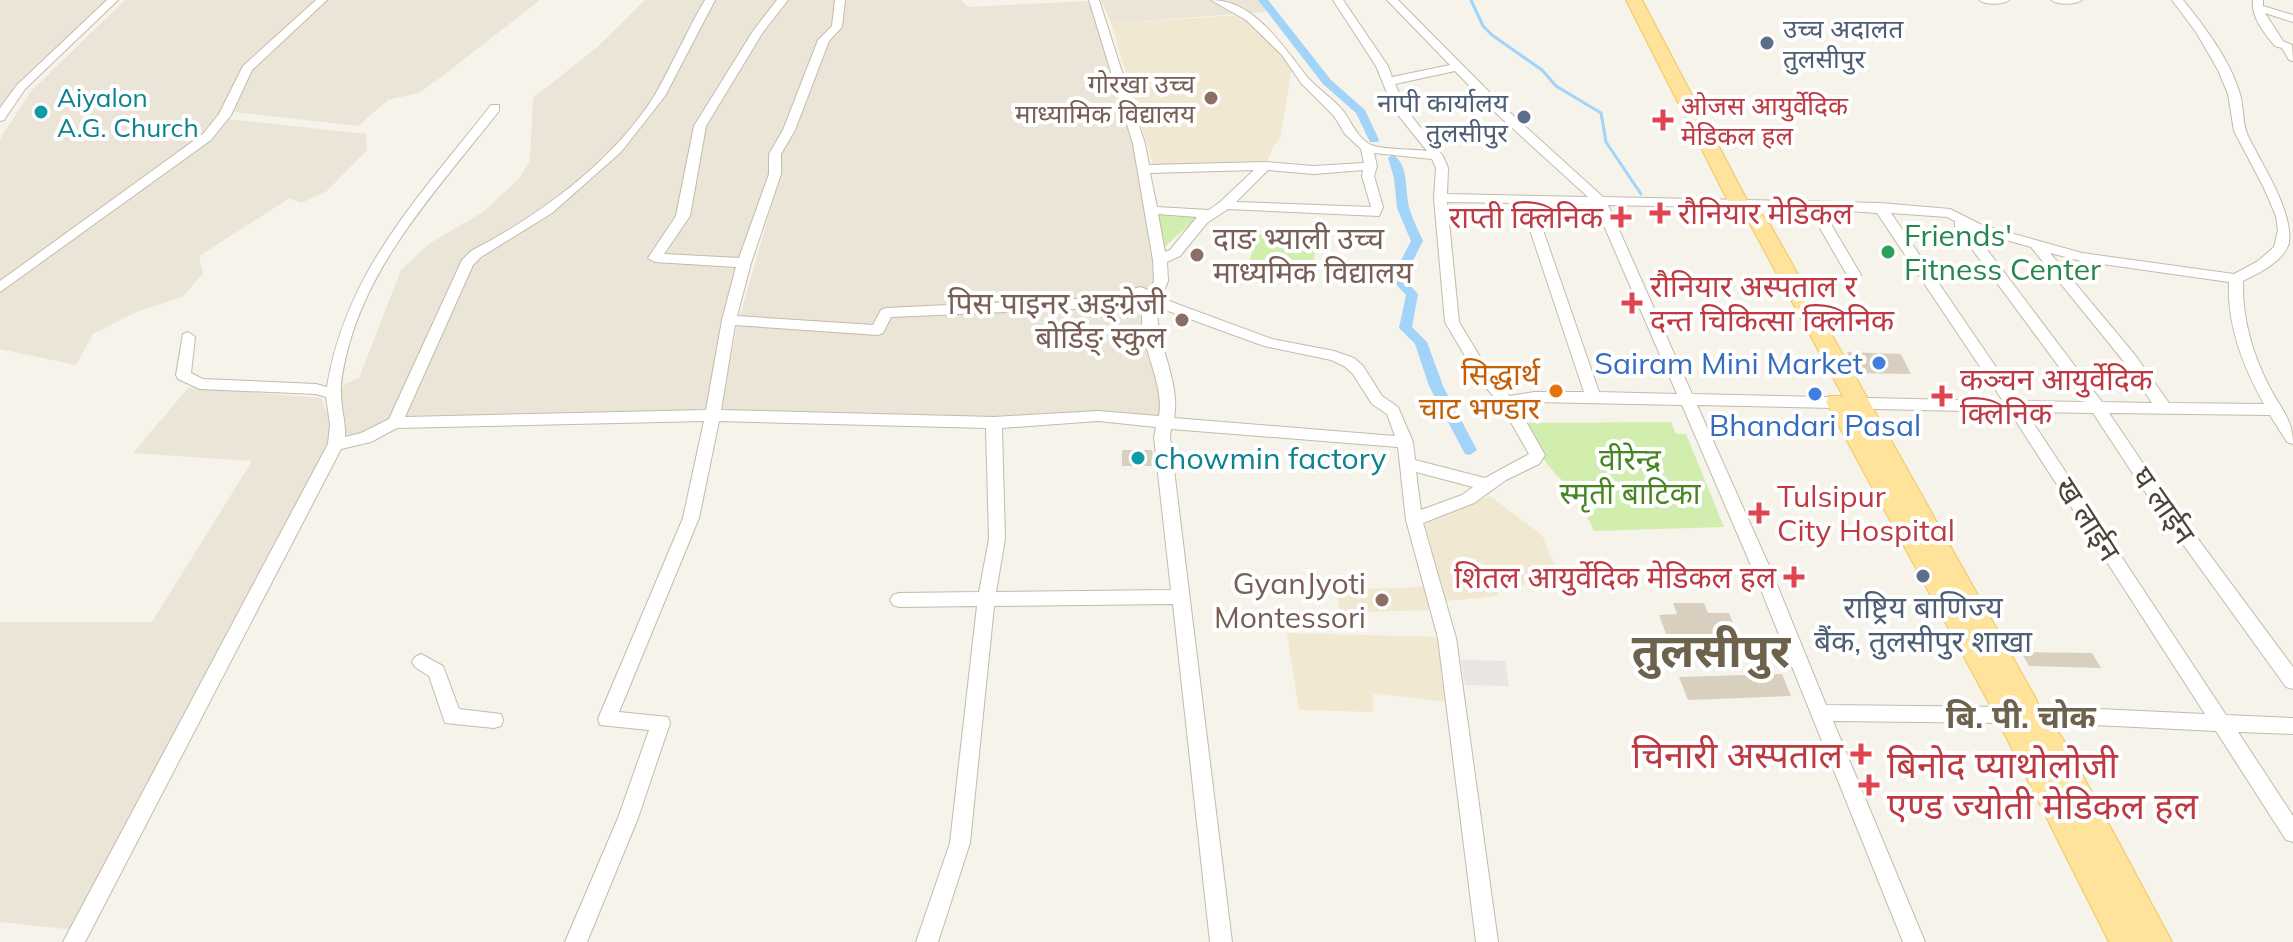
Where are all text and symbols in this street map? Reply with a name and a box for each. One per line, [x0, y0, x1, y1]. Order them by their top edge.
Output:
place label: उच्च अदालत तुलसीपुर [1783, 12, 1904, 75]
marker: उच्च अदालत तुलसीपुर [1758, 34, 1776, 52]
place label: गोरखा उच्च माध्यामिक विद्यालय [1015, 67, 1196, 130]
place label: Aiyalon A.G. Church [57, 81, 199, 144]
place label: नापी कार्यालय तुलसीपुर [1377, 86, 1509, 149]
marker: गोरखा उच्च माध्यामिक विद्यालय [1202, 89, 1220, 107]
place label: ओजस आयुर्वेदिक मेडिकल हल [1681, 89, 1849, 152]
marker: Aiyalon A.G. Church [32, 103, 50, 121]
marker: नापी कार्यालय तुलसीपुर [1515, 108, 1533, 126]
marker: ओजस आयुर्वेदिक मेडिकल हल [1652, 109, 1674, 131]
place label: रौनियार मेडिकल [1678, 194, 1854, 232]
place label: राप्ती क्लिनिक [1449, 198, 1604, 236]
marker: रौनियार मेडिकल [1649, 202, 1671, 224]
marker: राप्ती क्लिनिक [1610, 206, 1632, 228]
place label: Friends' Fitness Center [1904, 216, 2101, 288]
place label: दाङ भ्याली उच्च माध्यमिक विद्यालय [1213, 219, 1413, 291]
marker: Friends' Fitness Center [1879, 243, 1897, 261]
marker: दाङ भ्याली उच्च माध्यमिक विद्यालय [1188, 246, 1206, 264]
place label: रौनियार अस्पताल र दन्त चिकित्सा क्लिनिक [1650, 267, 1895, 339]
place label: पिस पाइनर अङ्‍ग्रेजी बोर्डिङ् स्कुल [948, 284, 1167, 356]
marker: रौनियार अस्पताल र दन्त चिकित्सा क्लिनिक [1621, 292, 1643, 314]
marker: पिस पाइनर अङ्‍ग्रेजी बोर्डिङ् स्कुल [1173, 311, 1191, 329]
place label: Sairam Mini Market [1594, 344, 1863, 382]
marker: Sairam Mini Market [1870, 354, 1888, 372]
place label: सिद्धार्थ चाट भण्डार [1419, 355, 1541, 427]
place label: कञ्चन आयुर्वेदिक क्लिनिक [1960, 360, 2154, 432]
marker: सिद्धार्थ चाट भण्डार [1547, 382, 1565, 400]
marker: Bhandari Pasal [1806, 385, 1824, 403]
marker: कञ्चन आयुर्वेदिक क्लिनिक [1931, 385, 1953, 407]
place label: Bhandari Pasal [1709, 406, 1921, 444]
place label: chowmin factory [1154, 439, 1386, 477]
park label: वीरेन्द्र स्मृती बाटिका [1560, 440, 1702, 513]
marker: chowmin factory [1129, 449, 1147, 467]
street label: घ लाईन [2124, 459, 2205, 552]
street label: ख लाईन [2047, 470, 2130, 569]
place label: Tulsipur City Hospital [1777, 477, 1955, 549]
marker: Tulsipur City Hospital [1748, 502, 1770, 524]
place label: शितल आयुर्वेदिक मेडिकल हल [1454, 558, 1777, 596]
place label: GyanJyoti Montessori [1214, 564, 1366, 636]
marker: शितल आयुर्वेदिक मेडिकल हल [1783, 566, 1805, 588]
marker: राष्ट्रिय बाणिज्य बैंक, तुलसीपुर शाखा [1914, 567, 1932, 585]
place label: राष्ट्रिय बाणिज्य बैंक, तुलसीपुर शाखा [1814, 588, 2033, 660]
marker: GyanJyoti Montessori [1373, 591, 1391, 609]
district label: तुलसीपुर [1632, 621, 1791, 679]
district label: बि. पी. चोक [1946, 696, 2097, 736]
place label: चिनारी अस्पताल [1632, 732, 1844, 777]
place label: बिनोद प्याथोलोजी एण्ड ज्योती मेडिकल हल [1887, 742, 2198, 828]
marker: चिनारी अस्पताल [1850, 743, 1872, 765]
marker: बिनोद प्याथोलोजी एण्ड ज्योती मेडिकल हल [1858, 774, 1880, 796]

